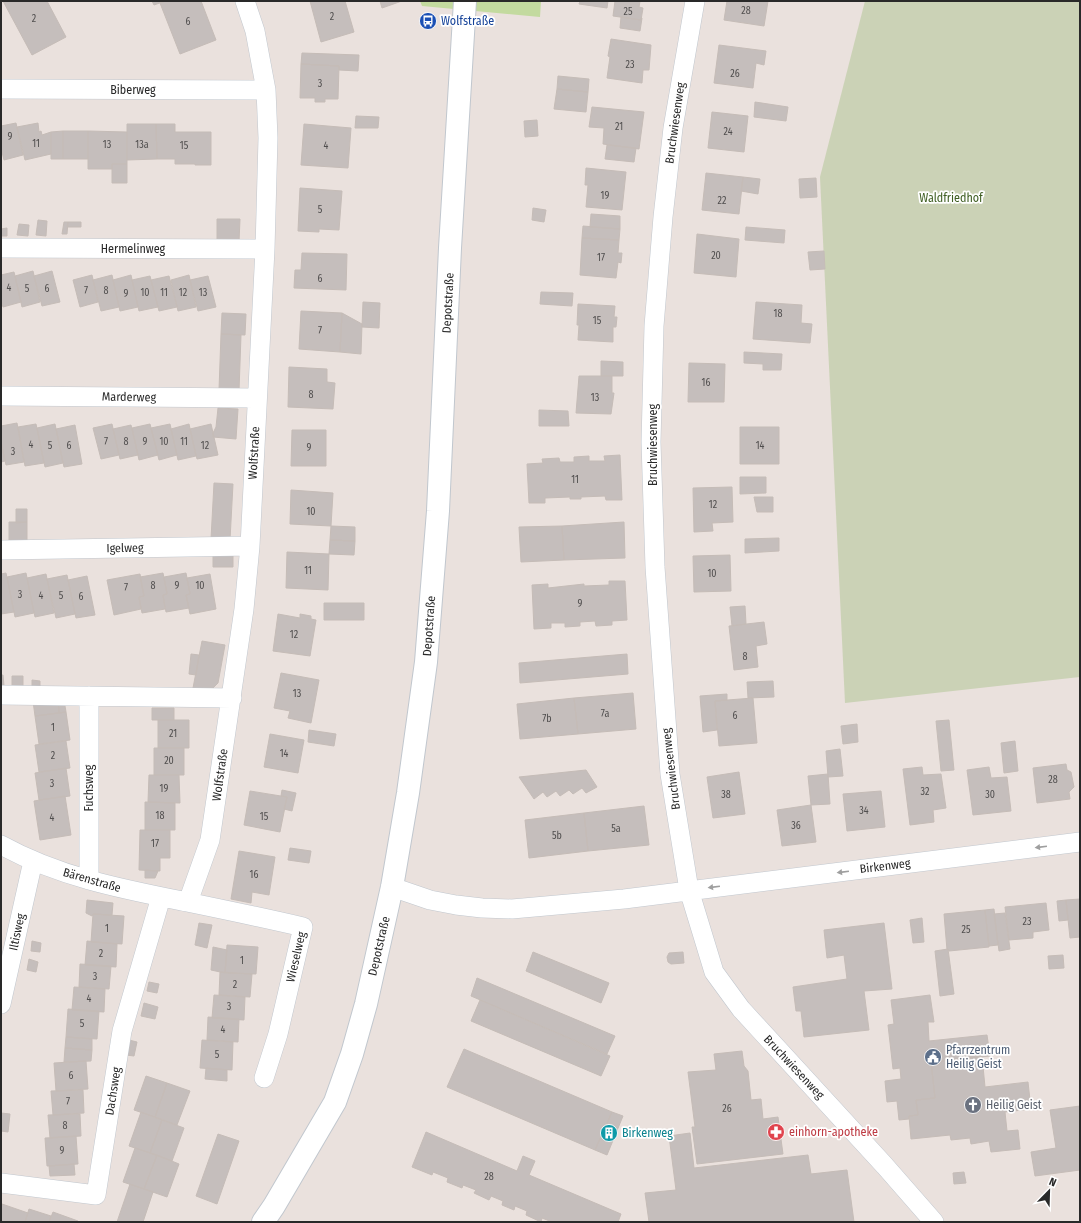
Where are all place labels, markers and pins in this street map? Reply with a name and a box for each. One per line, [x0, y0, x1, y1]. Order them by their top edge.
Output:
bus stop icon: Wolfstraße [418, 11, 438, 31]
place label: Wolfstraße [441, 14, 494, 28]
place label: Pfarrzentrum Heilig Geist [946, 1043, 1010, 1071]
public building icon: Pfarrzentrum Heilig Geist [923, 1047, 943, 1067]
church icon: Heilig Geist [963, 1095, 983, 1115]
place label: Heilig Geist [986, 1098, 1042, 1112]
pharmacy icon: einhorn-apotheke [766, 1122, 786, 1142]
building icon: Birkenweg [599, 1123, 619, 1143]
place label: einhorn-apotheke [789, 1125, 878, 1139]
place label: Birkenweg [622, 1126, 673, 1140]

